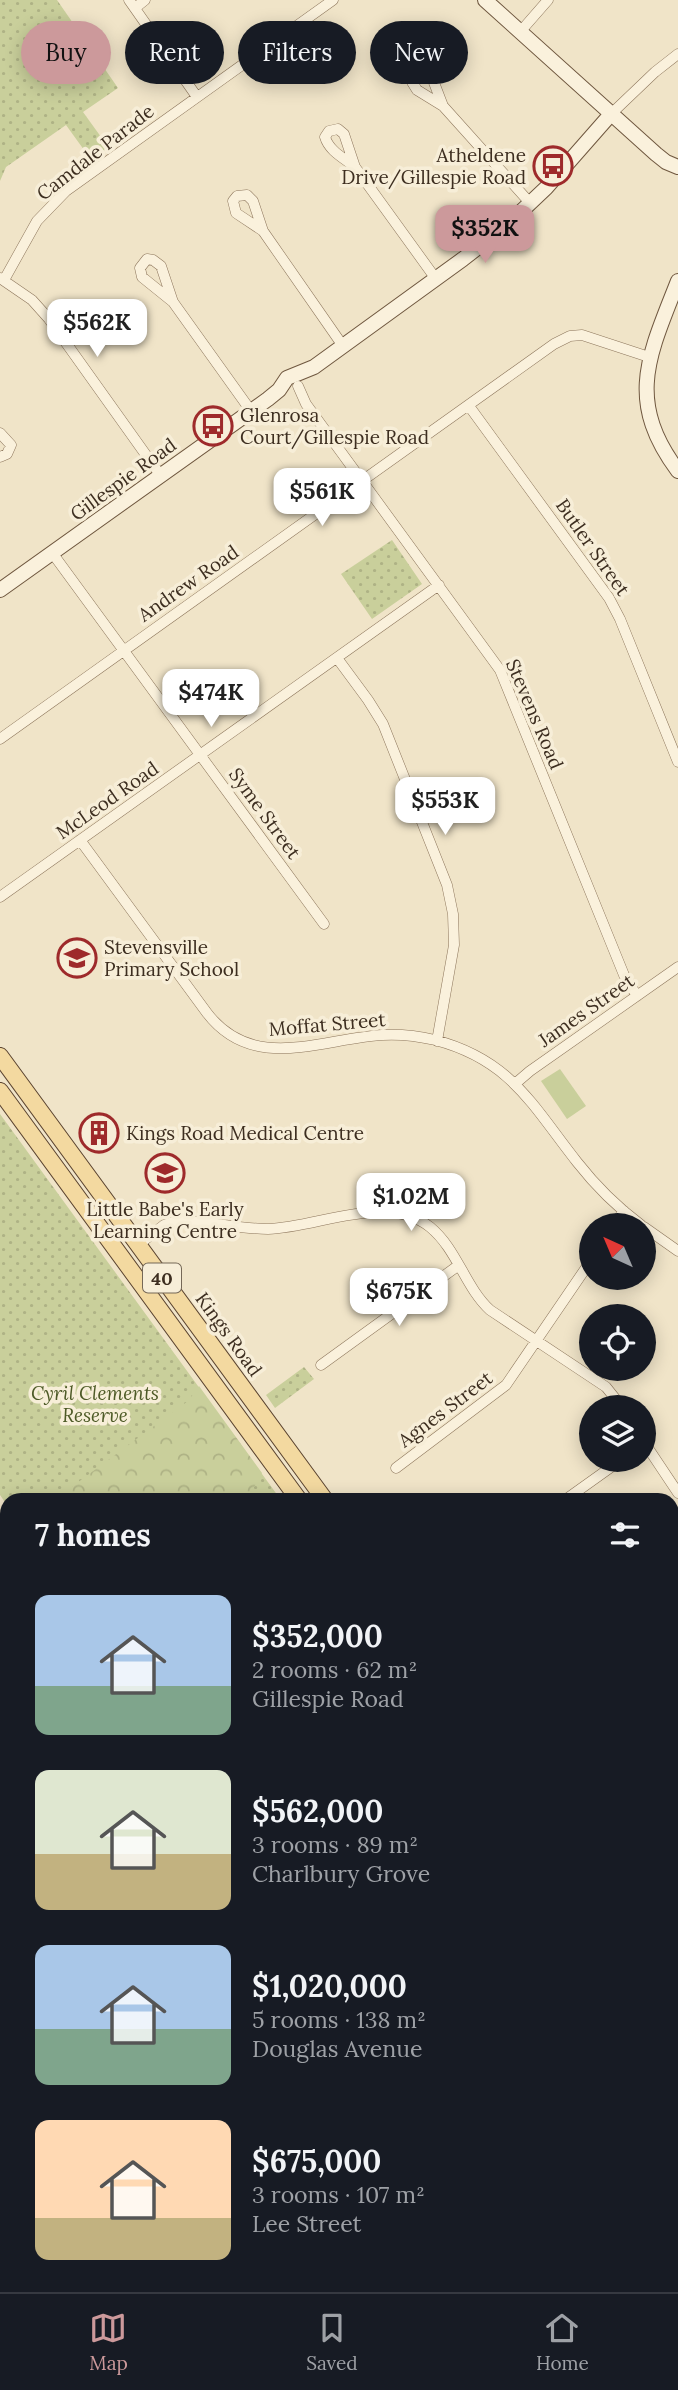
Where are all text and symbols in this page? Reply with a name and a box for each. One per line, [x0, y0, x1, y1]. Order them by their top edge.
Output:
chip: Buy [21, 21, 111, 84]
chip: Rent [125, 21, 224, 84]
chip: Filters [238, 21, 356, 84]
chip: New [370, 21, 468, 84]
street label: Camdale Parade [31, 99, 159, 205]
place label: Atheldene Drive/Gillespie Road [341, 143, 526, 190]
bus stop icon: Atheldene Drive/Gillespie Road [532, 145, 574, 187]
pin: $352K [436, 205, 534, 265]
text: $352K [451, 213, 519, 242]
pin: $562K [48, 300, 146, 359]
text: $562K [63, 307, 131, 336]
place label: Glenrosa Court/Gillespie Road [240, 403, 429, 450]
bus stop icon: Glenrosa Court/Gillespie Road [192, 405, 234, 447]
street label: Gillespie Road [65, 432, 181, 526]
pin: $561K [273, 468, 371, 528]
text: $561K [290, 476, 354, 505]
street label: Butler Street [551, 494, 636, 601]
street label: Andrew Road [132, 539, 243, 627]
street label: Stevens Road [501, 655, 569, 773]
pin: $474K [162, 670, 260, 729]
text: $474K [178, 677, 244, 706]
street label: McLeod Road [51, 756, 163, 844]
street label: Syme Street [224, 763, 306, 864]
pin: $553K [396, 778, 494, 837]
text: $553K [411, 785, 479, 814]
place label: Stevensville Primary School [104, 935, 239, 981]
school or university icon: Stevensville Primary School [56, 937, 98, 979]
street label: James Street [533, 968, 639, 1052]
street label: Moffat Street [268, 1007, 387, 1041]
building icon: Kings Road Medical Centre [78, 1112, 120, 1154]
place label: Kings Road Medical Centre [126, 1121, 364, 1145]
school or university icon: Little Babe's Early Learning Centre [144, 1152, 186, 1194]
pin: $1.02M [354, 1174, 468, 1233]
text: $1.02M [372, 1181, 450, 1210]
place label: Little Babe's Early Learning Centre [86, 1197, 244, 1243]
north arrow [579, 1213, 656, 1290]
map controls [579, 1213, 656, 1472]
road number: 40 [143, 1264, 181, 1293]
pin: $675K [350, 1268, 448, 1328]
text: $675K [366, 1276, 432, 1305]
street label: Kings Road [190, 1287, 268, 1381]
button: locate [579, 1304, 656, 1381]
street label: Agnes Street [392, 1365, 497, 1453]
park label: Cyril Clements Reserve [31, 1381, 159, 1427]
button: layers [579, 1395, 656, 1472]
text: 7 homes [35, 1516, 151, 1554]
icon: filters [606, 1516, 644, 1554]
text: $352,000 [252, 1617, 383, 1655]
icon: home [91, 1623, 175, 1707]
text: 2 rooms · 62 m² [252, 1655, 417, 1684]
text: Gillespie Road [252, 1684, 404, 1713]
text: $562,000 [252, 1792, 383, 1830]
icon: home [91, 1798, 175, 1882]
text: 3 rooms · 89 m² [252, 1830, 418, 1859]
text: Charlbury Grove [252, 1859, 430, 1888]
text: $1,020,000 [252, 1967, 407, 2005]
icon: home [91, 1973, 175, 2057]
text: 5 rooms · 138 m² [252, 2005, 426, 2034]
text: Douglas Avenue [252, 2034, 422, 2063]
text: $675,000 [252, 2142, 381, 2180]
icon: home [91, 2148, 175, 2232]
text: 3 rooms · 107 m² [252, 2180, 425, 2209]
text: Lee Street [252, 2209, 361, 2238]
tab: Map [89, 2309, 128, 2375]
tab: Saved [306, 2309, 358, 2375]
tab: Home [536, 2309, 589, 2375]

